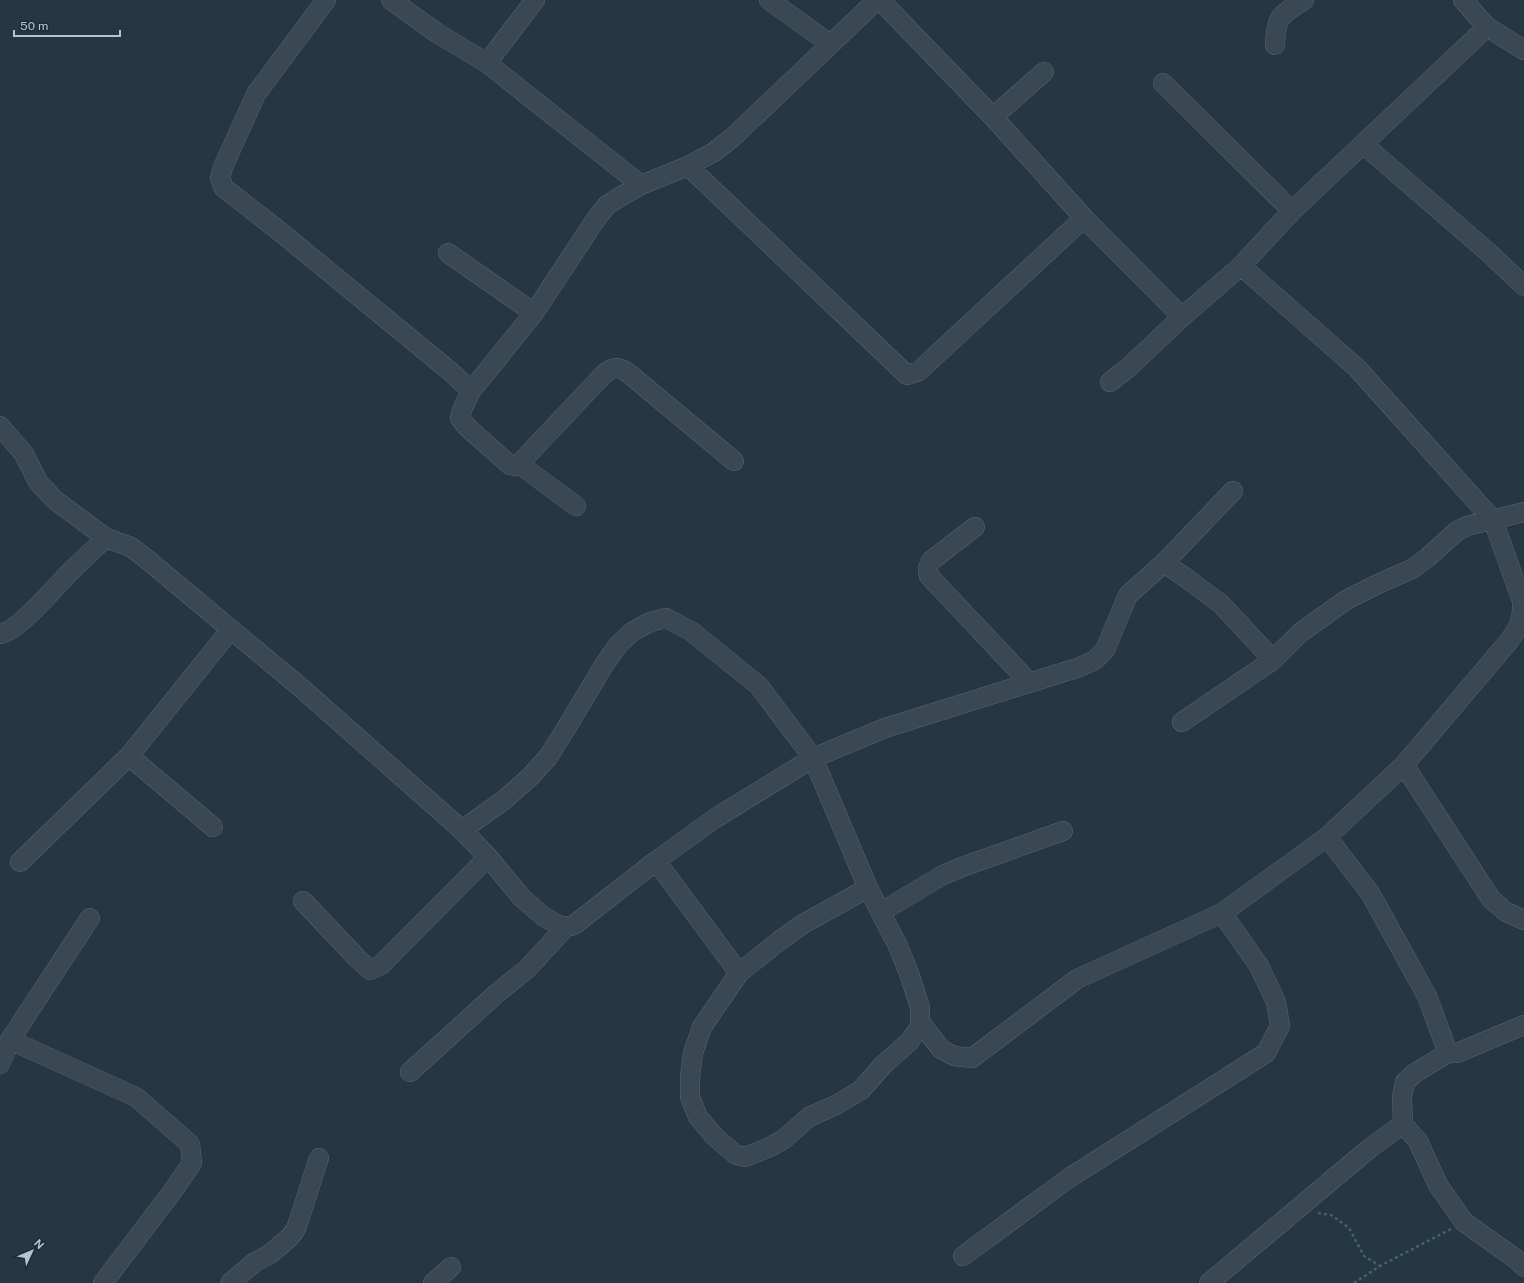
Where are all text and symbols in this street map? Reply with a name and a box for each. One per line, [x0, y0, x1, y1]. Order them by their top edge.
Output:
scale bar [14, 12, 120, 38]
text: 50 m [20, 19, 48, 33]
north arrow [12, 1231, 52, 1271]
text: N [32, 1237, 46, 1251]

